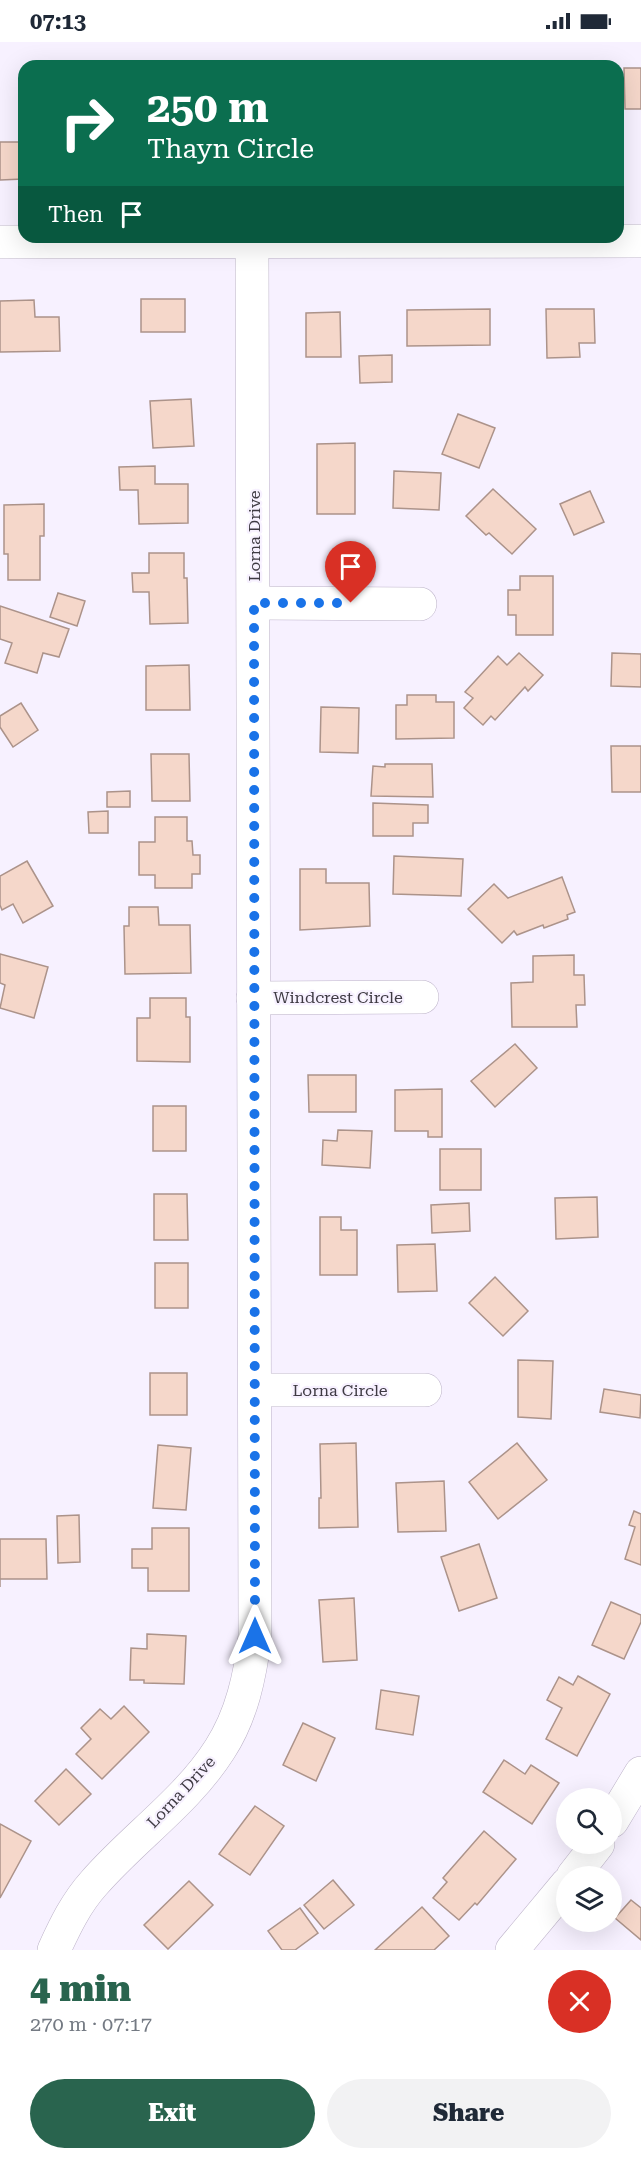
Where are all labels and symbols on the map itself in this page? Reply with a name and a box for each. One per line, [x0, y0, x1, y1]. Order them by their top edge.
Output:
street label: Lorna Drive [245, 490, 264, 582]
pin [325, 541, 376, 603]
street label: Windcrest Circle [273, 988, 403, 1007]
street label: Lorna Circle [292, 1381, 388, 1400]
position arrow [223, 1604, 287, 1668]
street label: Lorna Drive [143, 1752, 219, 1832]

